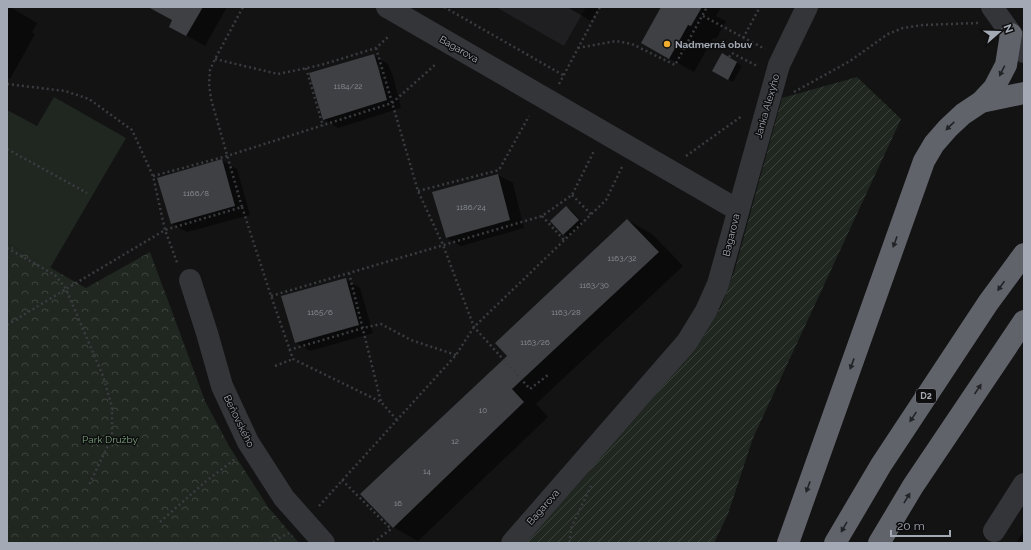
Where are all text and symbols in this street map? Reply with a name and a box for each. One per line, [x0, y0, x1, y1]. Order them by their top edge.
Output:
north arrow [979, 12, 1019, 52]
text: N [1000, 23, 1015, 35]
street label: Bagarova [437, 33, 481, 65]
marker: Nadmerná obuv [662, 39, 672, 49]
place label: Nadmerná obuv [675, 39, 753, 50]
one-way arrow [999, 65, 1006, 77]
street label: Janka Alexyho [753, 73, 781, 139]
house number: 1184/22 [334, 81, 362, 91]
one-way arrow [945, 121, 955, 131]
house number: 1166/8 [183, 188, 209, 198]
house number: 1186/24 [456, 202, 486, 212]
street label: Bagarova [720, 213, 742, 257]
one-way arrow [892, 236, 898, 248]
house number: 1163/32 [608, 253, 637, 263]
house number: 1163/30 [579, 280, 609, 290]
one-way arrow [997, 280, 1005, 291]
house number: 1165/6 [307, 307, 333, 317]
house number: 1163/28 [551, 307, 581, 317]
house number: 1163/26 [520, 337, 550, 347]
one-way arrow [848, 359, 854, 371]
one-way arrow [974, 384, 982, 394]
road number: D2 [916, 389, 936, 403]
street label: Beňovského [222, 393, 256, 449]
house number: 10 [479, 405, 487, 415]
one-way arrow [909, 411, 917, 422]
park label: Park Družby [82, 434, 139, 445]
house number: 12 [451, 436, 459, 446]
house number: 14 [423, 466, 432, 476]
one-way arrow [805, 481, 811, 493]
street label: Bagarova [525, 487, 561, 527]
one-way arrow [903, 492, 910, 504]
house number: 16 [394, 498, 402, 508]
scale bar [891, 512, 950, 538]
text: 20 m [897, 519, 925, 533]
one-way arrow [841, 521, 848, 533]

